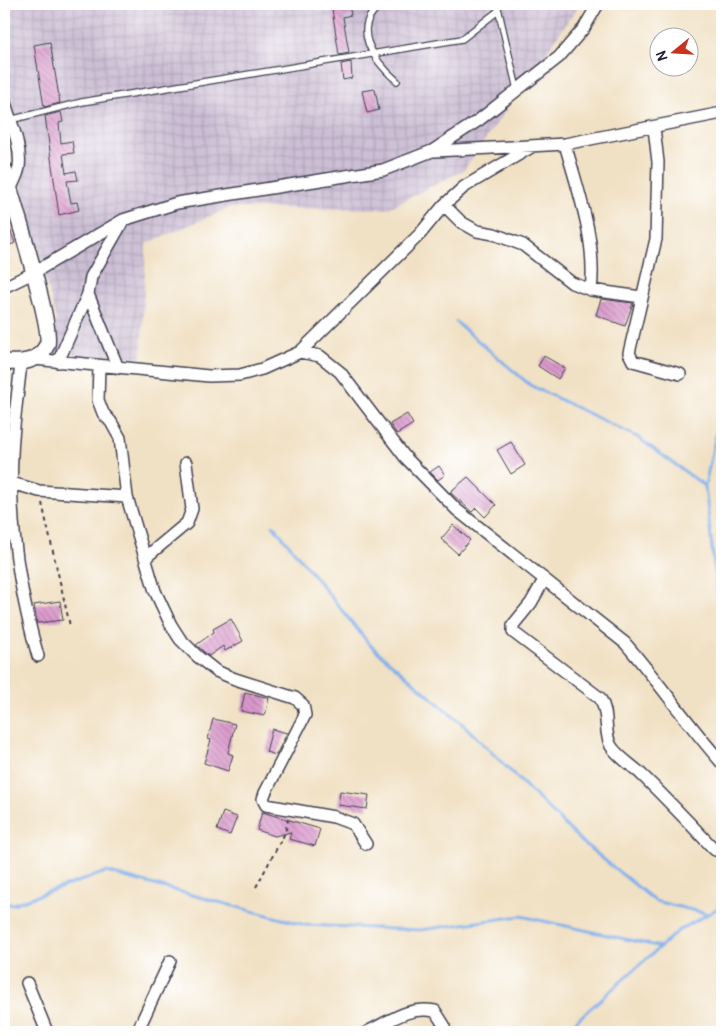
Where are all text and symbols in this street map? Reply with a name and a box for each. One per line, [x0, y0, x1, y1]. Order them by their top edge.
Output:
north arrow [648, 28, 698, 78]
text: N [653, 49, 672, 63]

